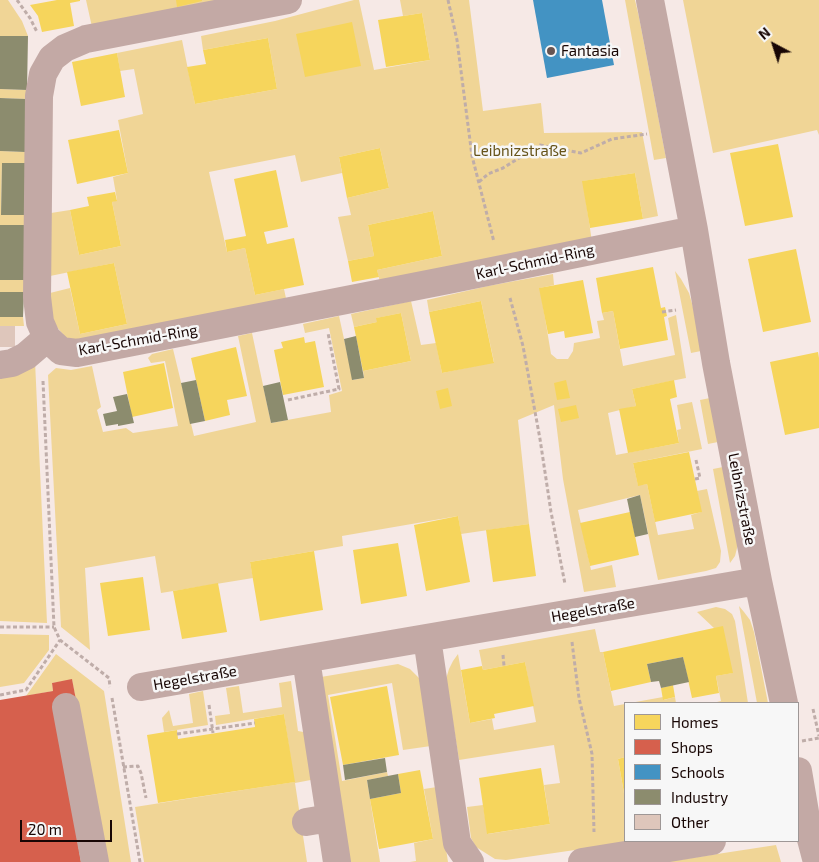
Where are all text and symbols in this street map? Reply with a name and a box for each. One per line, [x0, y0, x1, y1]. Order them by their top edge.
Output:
north arrow [749, 20, 799, 70]
text: N [755, 23, 773, 43]
place label: Fantasia [561, 42, 619, 60]
marker: Fantasia [545, 45, 557, 57]
park label: Leibnizstraße [473, 142, 567, 160]
street label: Karl-Schmid-Ring [474, 241, 596, 283]
street label: Karl-Schmid-Ring [77, 321, 199, 359]
street label: Leibnizstraße [724, 451, 760, 547]
street label: Hegelstraße [550, 594, 636, 626]
street label: Hegelstraße [152, 662, 238, 694]
legend [624, 702, 799, 842]
text: Homes [671, 713, 718, 731]
text: Shops [671, 738, 713, 756]
text: Schools [671, 763, 725, 781]
text: Industry [671, 788, 728, 806]
scale bar [22, 810, 115, 842]
text: Other [671, 813, 710, 831]
text: 20 m [28, 820, 62, 838]

